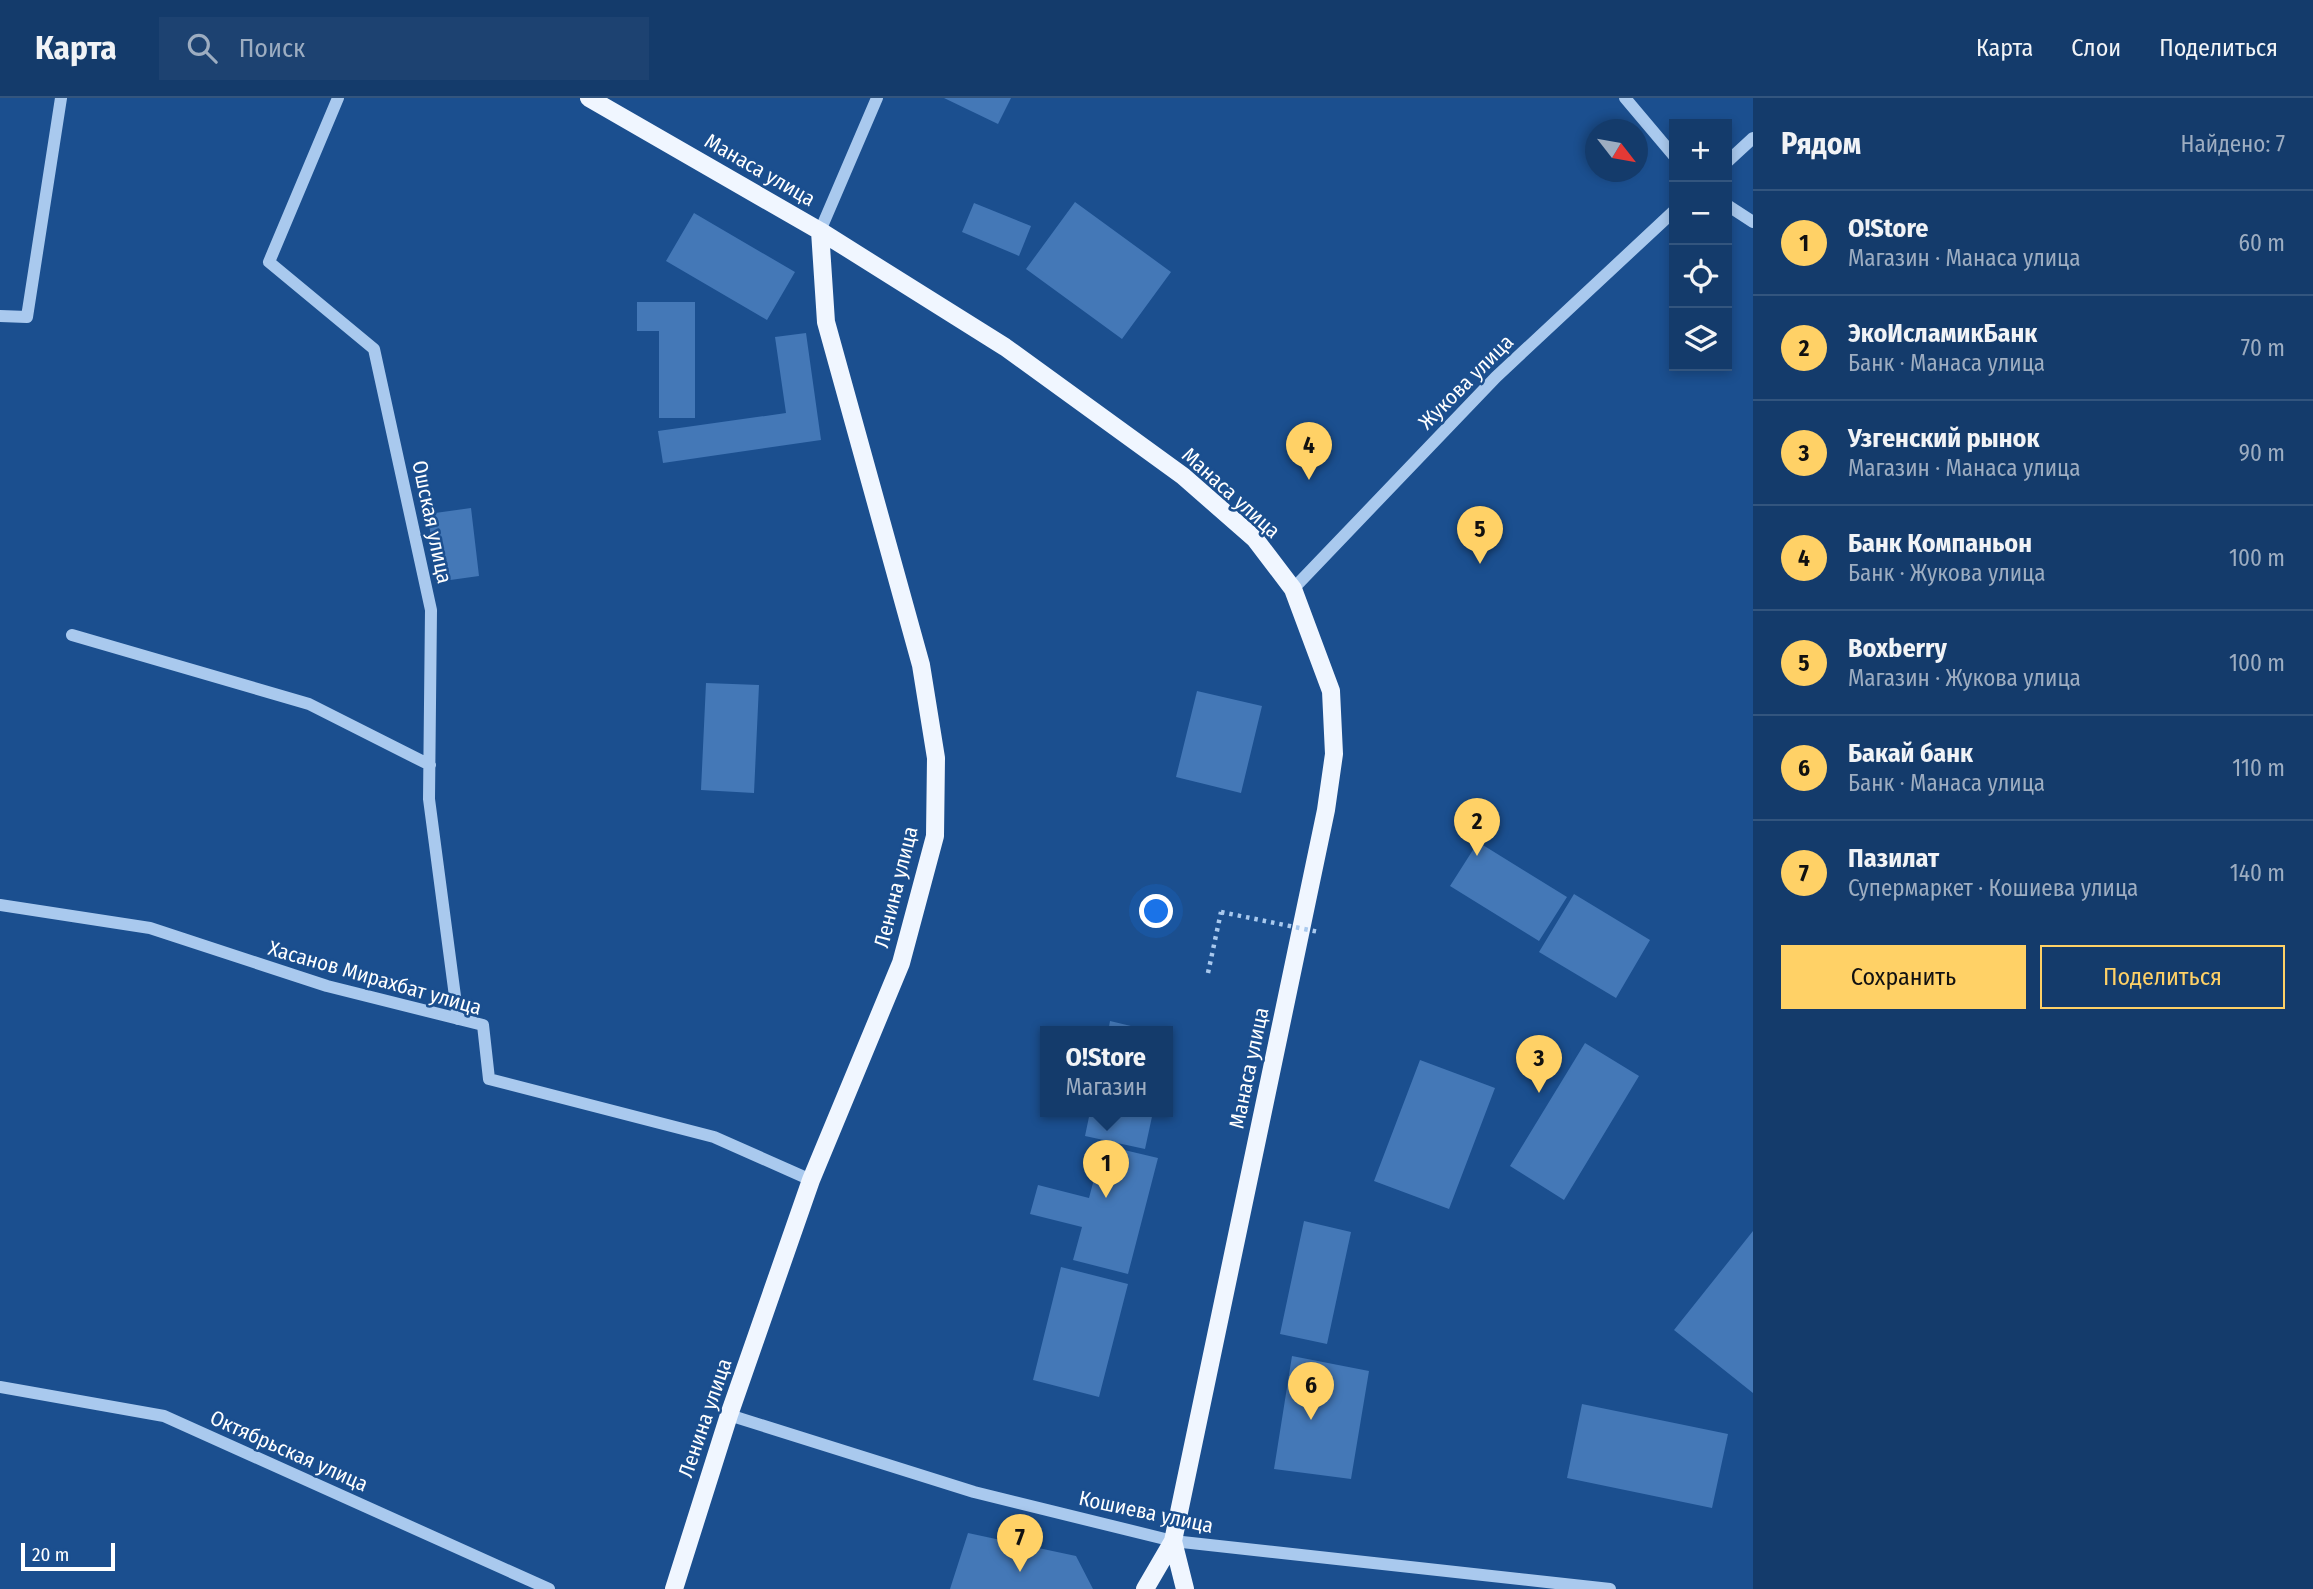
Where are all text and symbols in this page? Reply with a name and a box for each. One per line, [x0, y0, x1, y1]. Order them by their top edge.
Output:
search box [159, 17, 649, 80]
text: Карта [35, 28, 117, 68]
icon: search [183, 29, 221, 67]
text: Поиск [239, 33, 305, 64]
text: Карта [1976, 34, 2033, 62]
text: Слои [2071, 34, 2121, 62]
text: Поделиться [2159, 34, 2278, 62]
north arrow [1585, 119, 1648, 182]
map controls [1669, 119, 1732, 371]
button: + [1669, 119, 1732, 182]
text: Рядом [1781, 126, 1861, 162]
street label: Манаса улица [700, 128, 820, 212]
text: Найдено: 7 [2181, 130, 2285, 158]
button: − [1669, 182, 1732, 245]
text: O!Store [1848, 213, 1928, 244]
text: 1 [1799, 229, 1809, 257]
text: 60 m [2239, 229, 2285, 257]
text: Магазин · Манаса улица [1848, 244, 2081, 272]
button: locate [1669, 245, 1732, 308]
button: layers [1669, 308, 1732, 371]
text: ЭкоИсламикБанк [1848, 318, 2037, 349]
street label: Жукова улица [1413, 329, 1519, 435]
text: 2 [1799, 334, 1809, 362]
text: 70 m [2241, 334, 2285, 362]
text: Банк · Манаса улица [1848, 349, 2045, 377]
pin: 4 [1286, 422, 1332, 480]
text: Узгенский рынок [1848, 423, 2039, 454]
text: 3 [1799, 439, 1809, 467]
text: 90 m [2239, 439, 2285, 467]
street label: Манаса улица [1176, 442, 1286, 544]
text: Магазин · Манаса улица [1848, 454, 2081, 482]
street label: Ошская улица [406, 458, 458, 586]
pin: 5 [1457, 506, 1503, 564]
text: Банк Компаньон [1848, 528, 2032, 559]
text: 4 [1798, 544, 1810, 572]
text: 100 m [2229, 544, 2285, 572]
text: Банк · Жукова улица [1848, 559, 2046, 587]
text: Boxberry [1848, 633, 1947, 664]
text: 5 [1798, 649, 1810, 677]
text: 100 m [2229, 649, 2285, 677]
text: Магазин · Жукова улица [1848, 664, 2081, 692]
text: Бакай банк [1848, 738, 1973, 769]
text: 6 [1798, 754, 1810, 782]
text: 110 m [2232, 754, 2285, 782]
text: Банк · Манаса улица [1848, 769, 2045, 797]
pin: 2 [1454, 798, 1500, 856]
street label: Ленина улица [868, 824, 924, 950]
text: Пазилат [1848, 843, 1939, 874]
text: 7 [1799, 859, 1809, 887]
text: 140 m [2230, 859, 2285, 887]
text: Супермаркет · Кошиева улица [1848, 874, 2138, 902]
your location [1139, 894, 1173, 928]
street label: Хасанов Мирахбат улица [265, 935, 485, 1021]
button: Сохранить [1781, 945, 2026, 1009]
button: Поделиться [2040, 945, 2285, 1009]
street label: Манаса улица [1223, 1005, 1275, 1131]
popup [1040, 1026, 1173, 1117]
pin: 3 [1516, 1035, 1562, 1093]
text: O!Store [1066, 1042, 1146, 1073]
text: Магазин [1066, 1073, 1147, 1101]
pin: 1 [1083, 1140, 1129, 1198]
street label: Ленина улица [672, 1355, 738, 1481]
pin: 6 [1288, 1362, 1334, 1420]
street label: Октябрьская улица [206, 1405, 372, 1497]
street label: Кошиева улица [1076, 1485, 1216, 1539]
pin: 7 [997, 1514, 1043, 1572]
scale bar [21, 1540, 116, 1572]
text: 20 m [32, 1543, 69, 1566]

